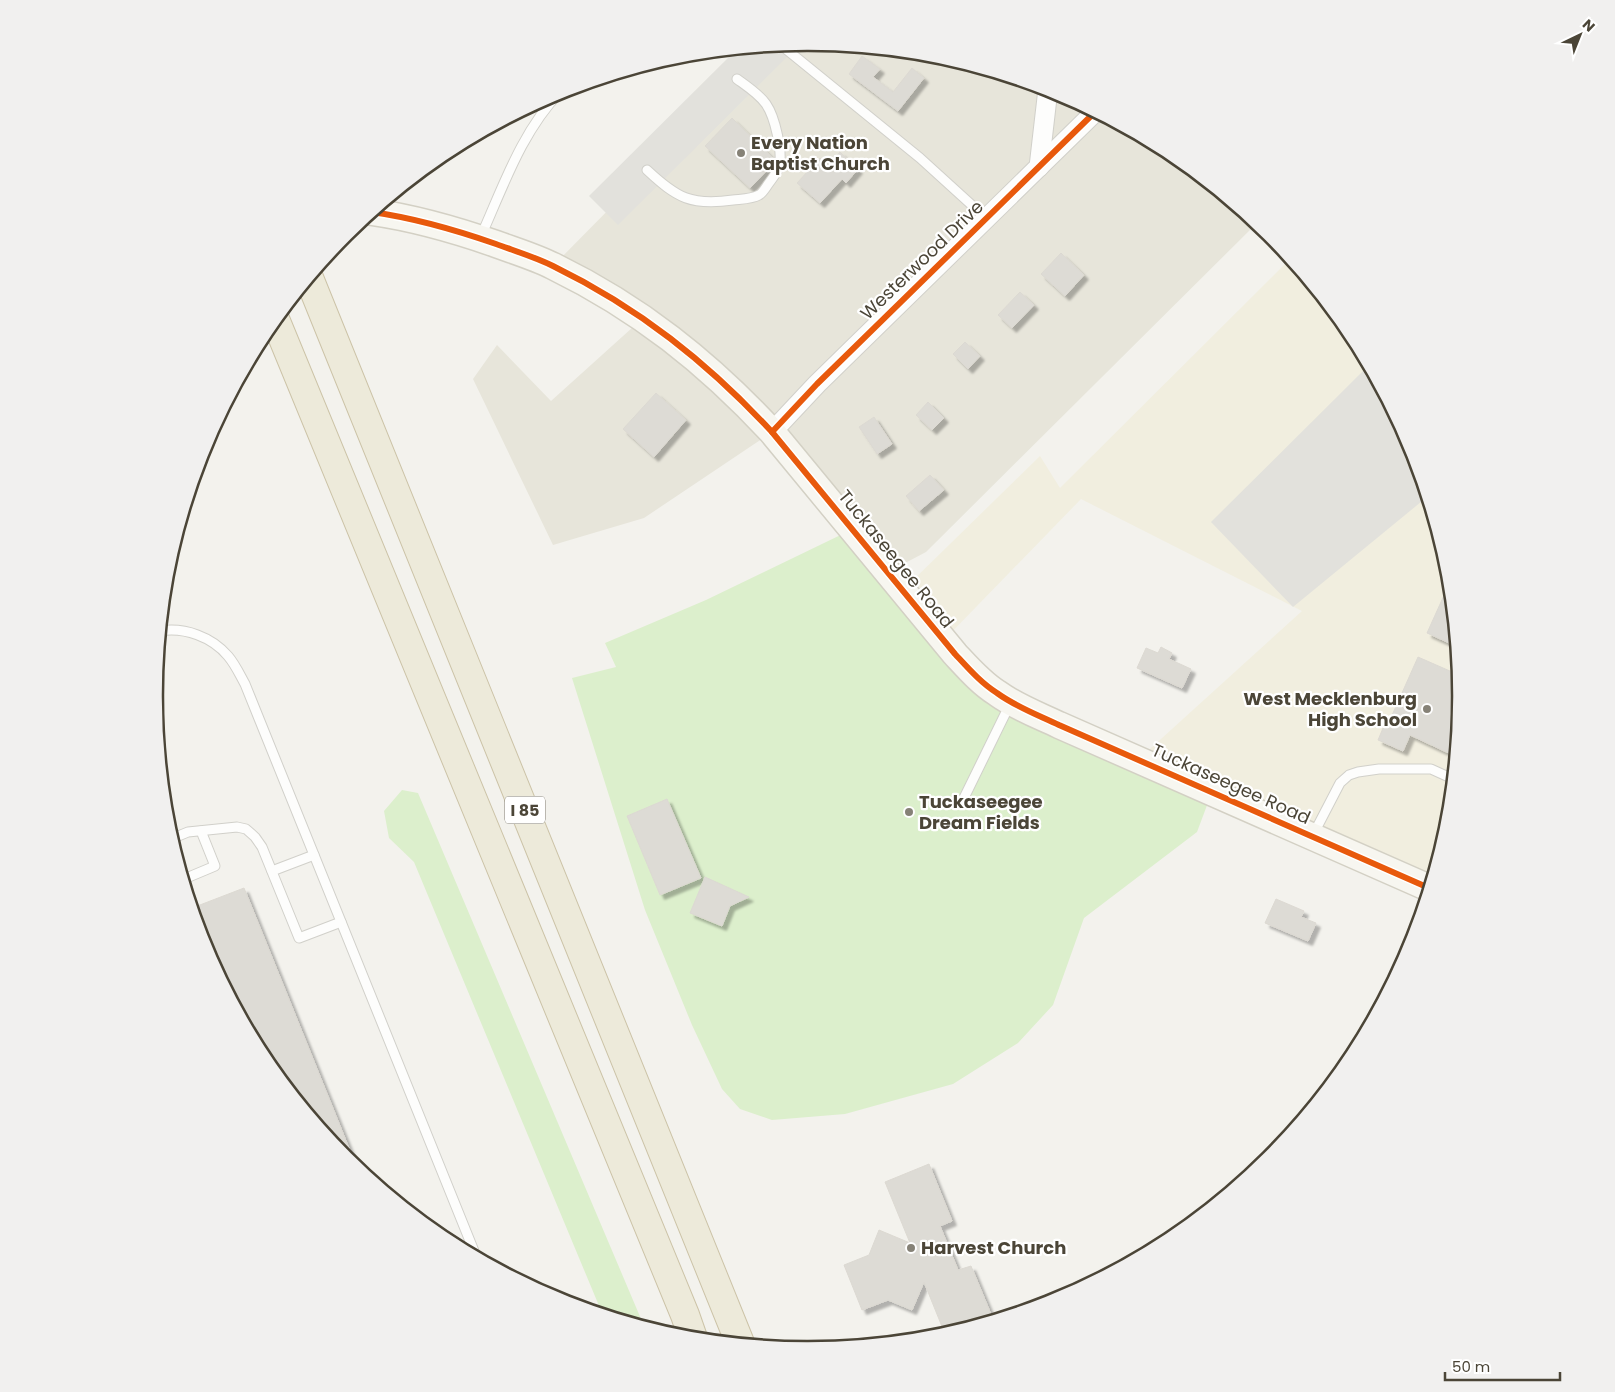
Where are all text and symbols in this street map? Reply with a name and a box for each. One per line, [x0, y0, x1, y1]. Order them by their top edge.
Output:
north arrow [1555, 10, 1605, 60]
text: N [1578, 15, 1600, 36]
place label: Every Nation Baptist Church [751, 130, 890, 176]
marker: Every Nation Baptist Church [735, 147, 747, 159]
street label: Westerwood Drive [855, 194, 989, 325]
street label: Tuckaseegee Road [833, 484, 960, 633]
place label: West Mecklenburg High School [1243, 686, 1417, 732]
marker: West Mecklenburg High School [1421, 703, 1433, 715]
street label: Tuckaseegee Road [1148, 737, 1315, 830]
place label: Tuckaseegee Dream Fields [919, 789, 1043, 835]
road number: I 85 [505, 796, 545, 824]
marker: Tuckaseegee Dream Fields [903, 806, 915, 818]
place label: Harvest Church [921, 1235, 1066, 1260]
marker: Harvest Church [905, 1242, 917, 1254]
scale bar [1445, 1350, 1560, 1382]
text: 50 m [1452, 1356, 1490, 1377]

